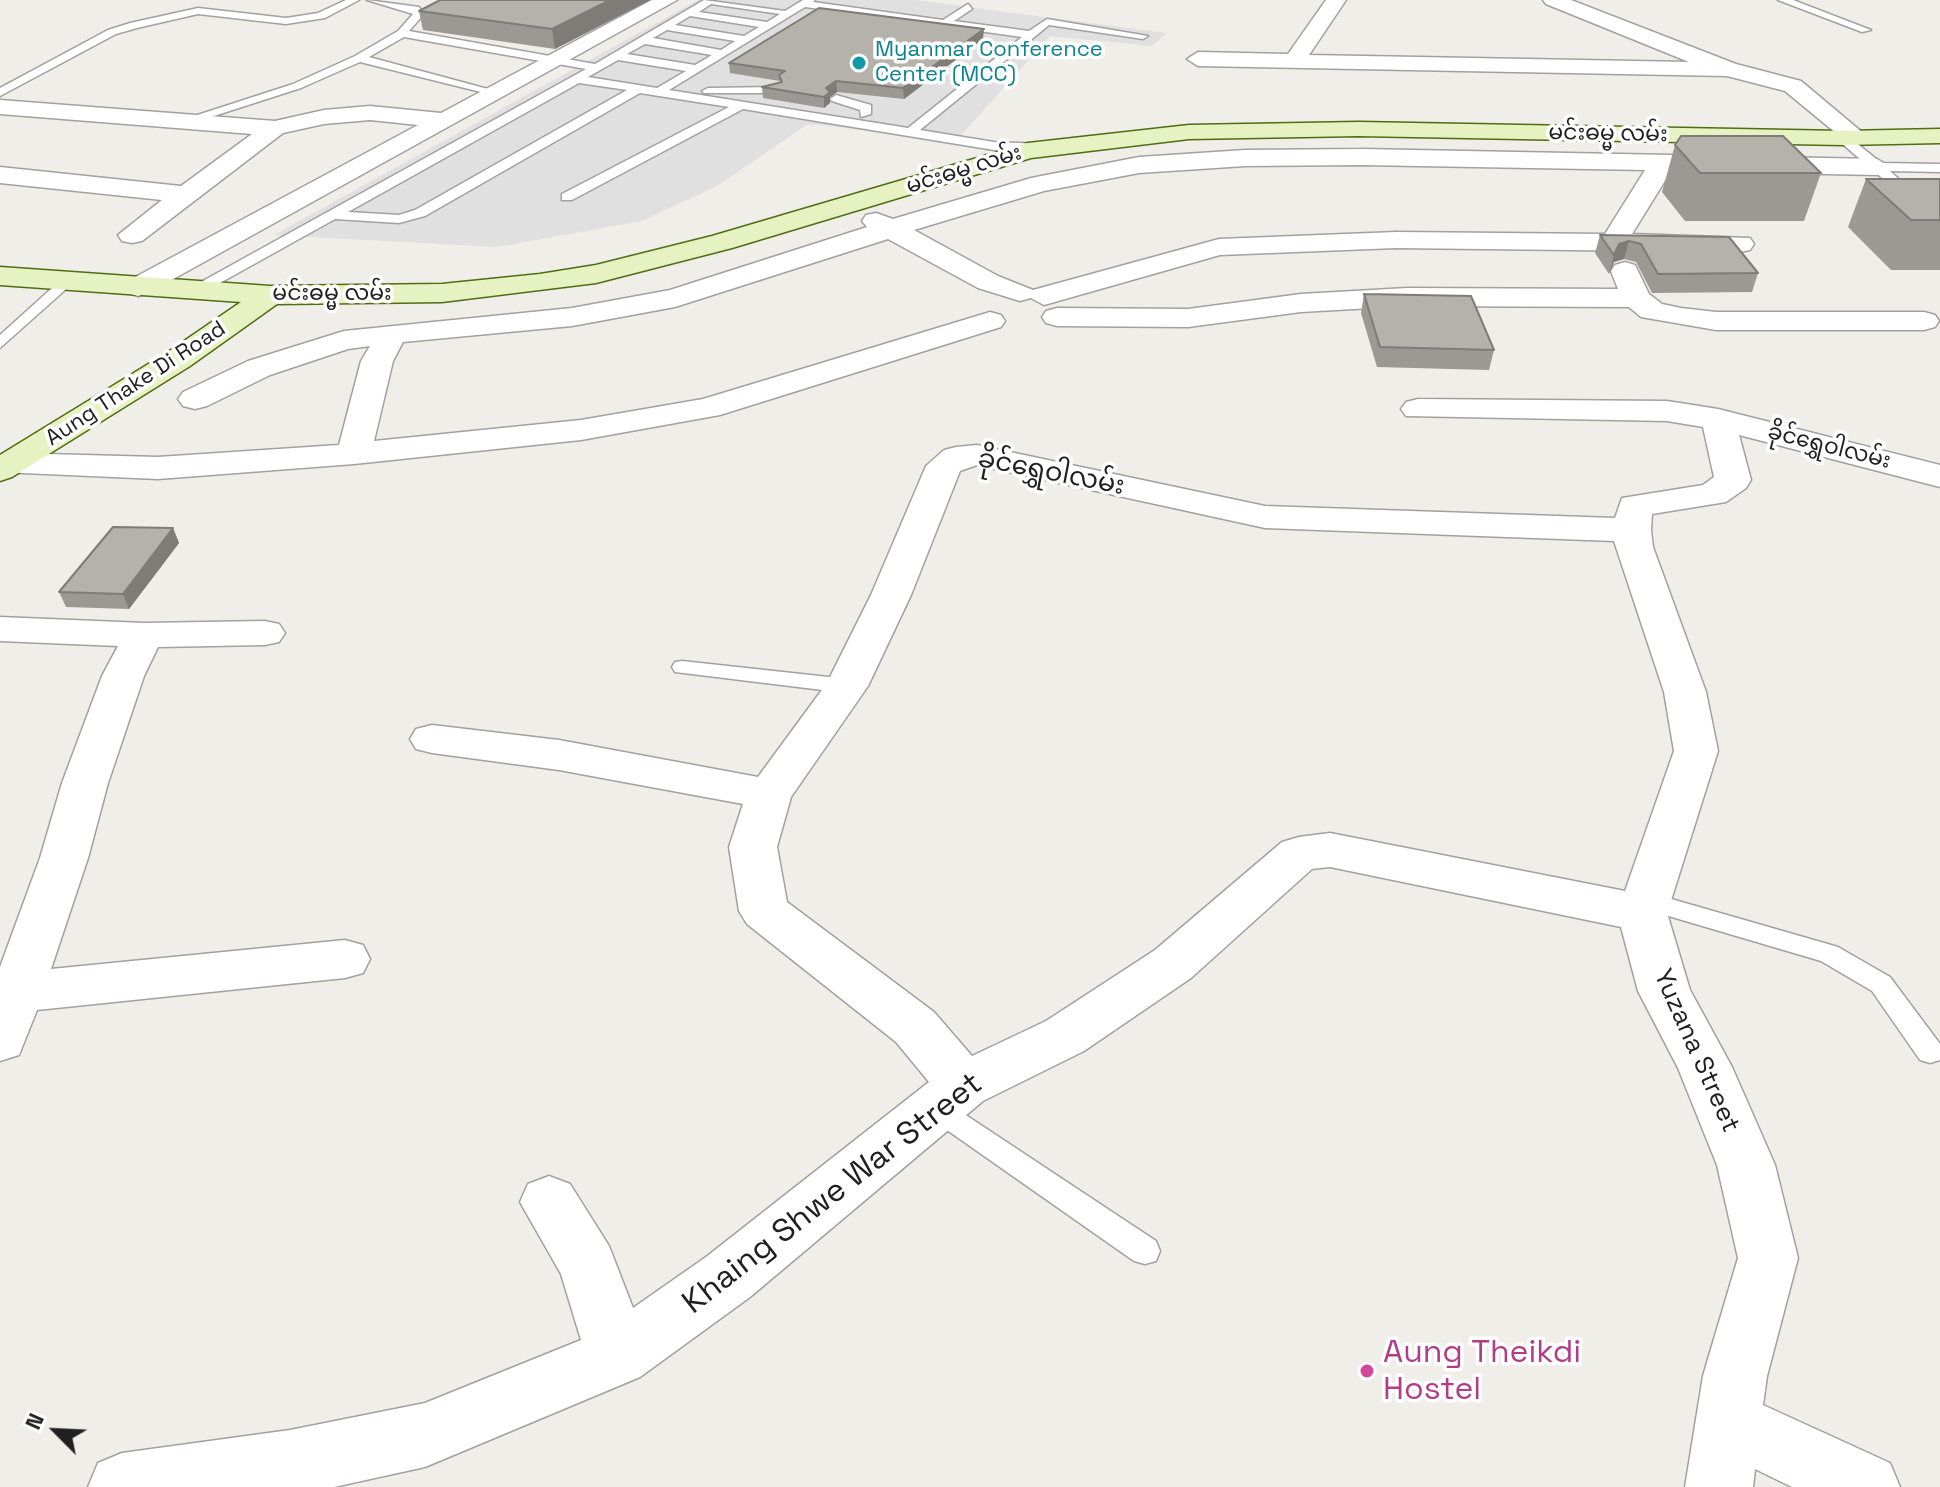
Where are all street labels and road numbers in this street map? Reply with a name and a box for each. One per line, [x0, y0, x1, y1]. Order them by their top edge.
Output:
street label: မင်းဓမ္မ လမ်း [1548, 120, 1668, 148]
street label: မင်းဓမ္မ လမ်း [903, 140, 1025, 200]
street label: မင်းဓမ္မ လမ်း [272, 281, 392, 307]
street label: Aung Thake Di Road [41, 316, 231, 452]
street label: ခိုင်ရွှေဝါလမ်း [1765, 419, 1893, 475]
street label: ခိုင်ရွှေဝါလမ်း [975, 443, 1127, 503]
street label: Yuzana Street [1646, 965, 1746, 1137]
street label: Khaing Shwe War Street [676, 1065, 990, 1323]

